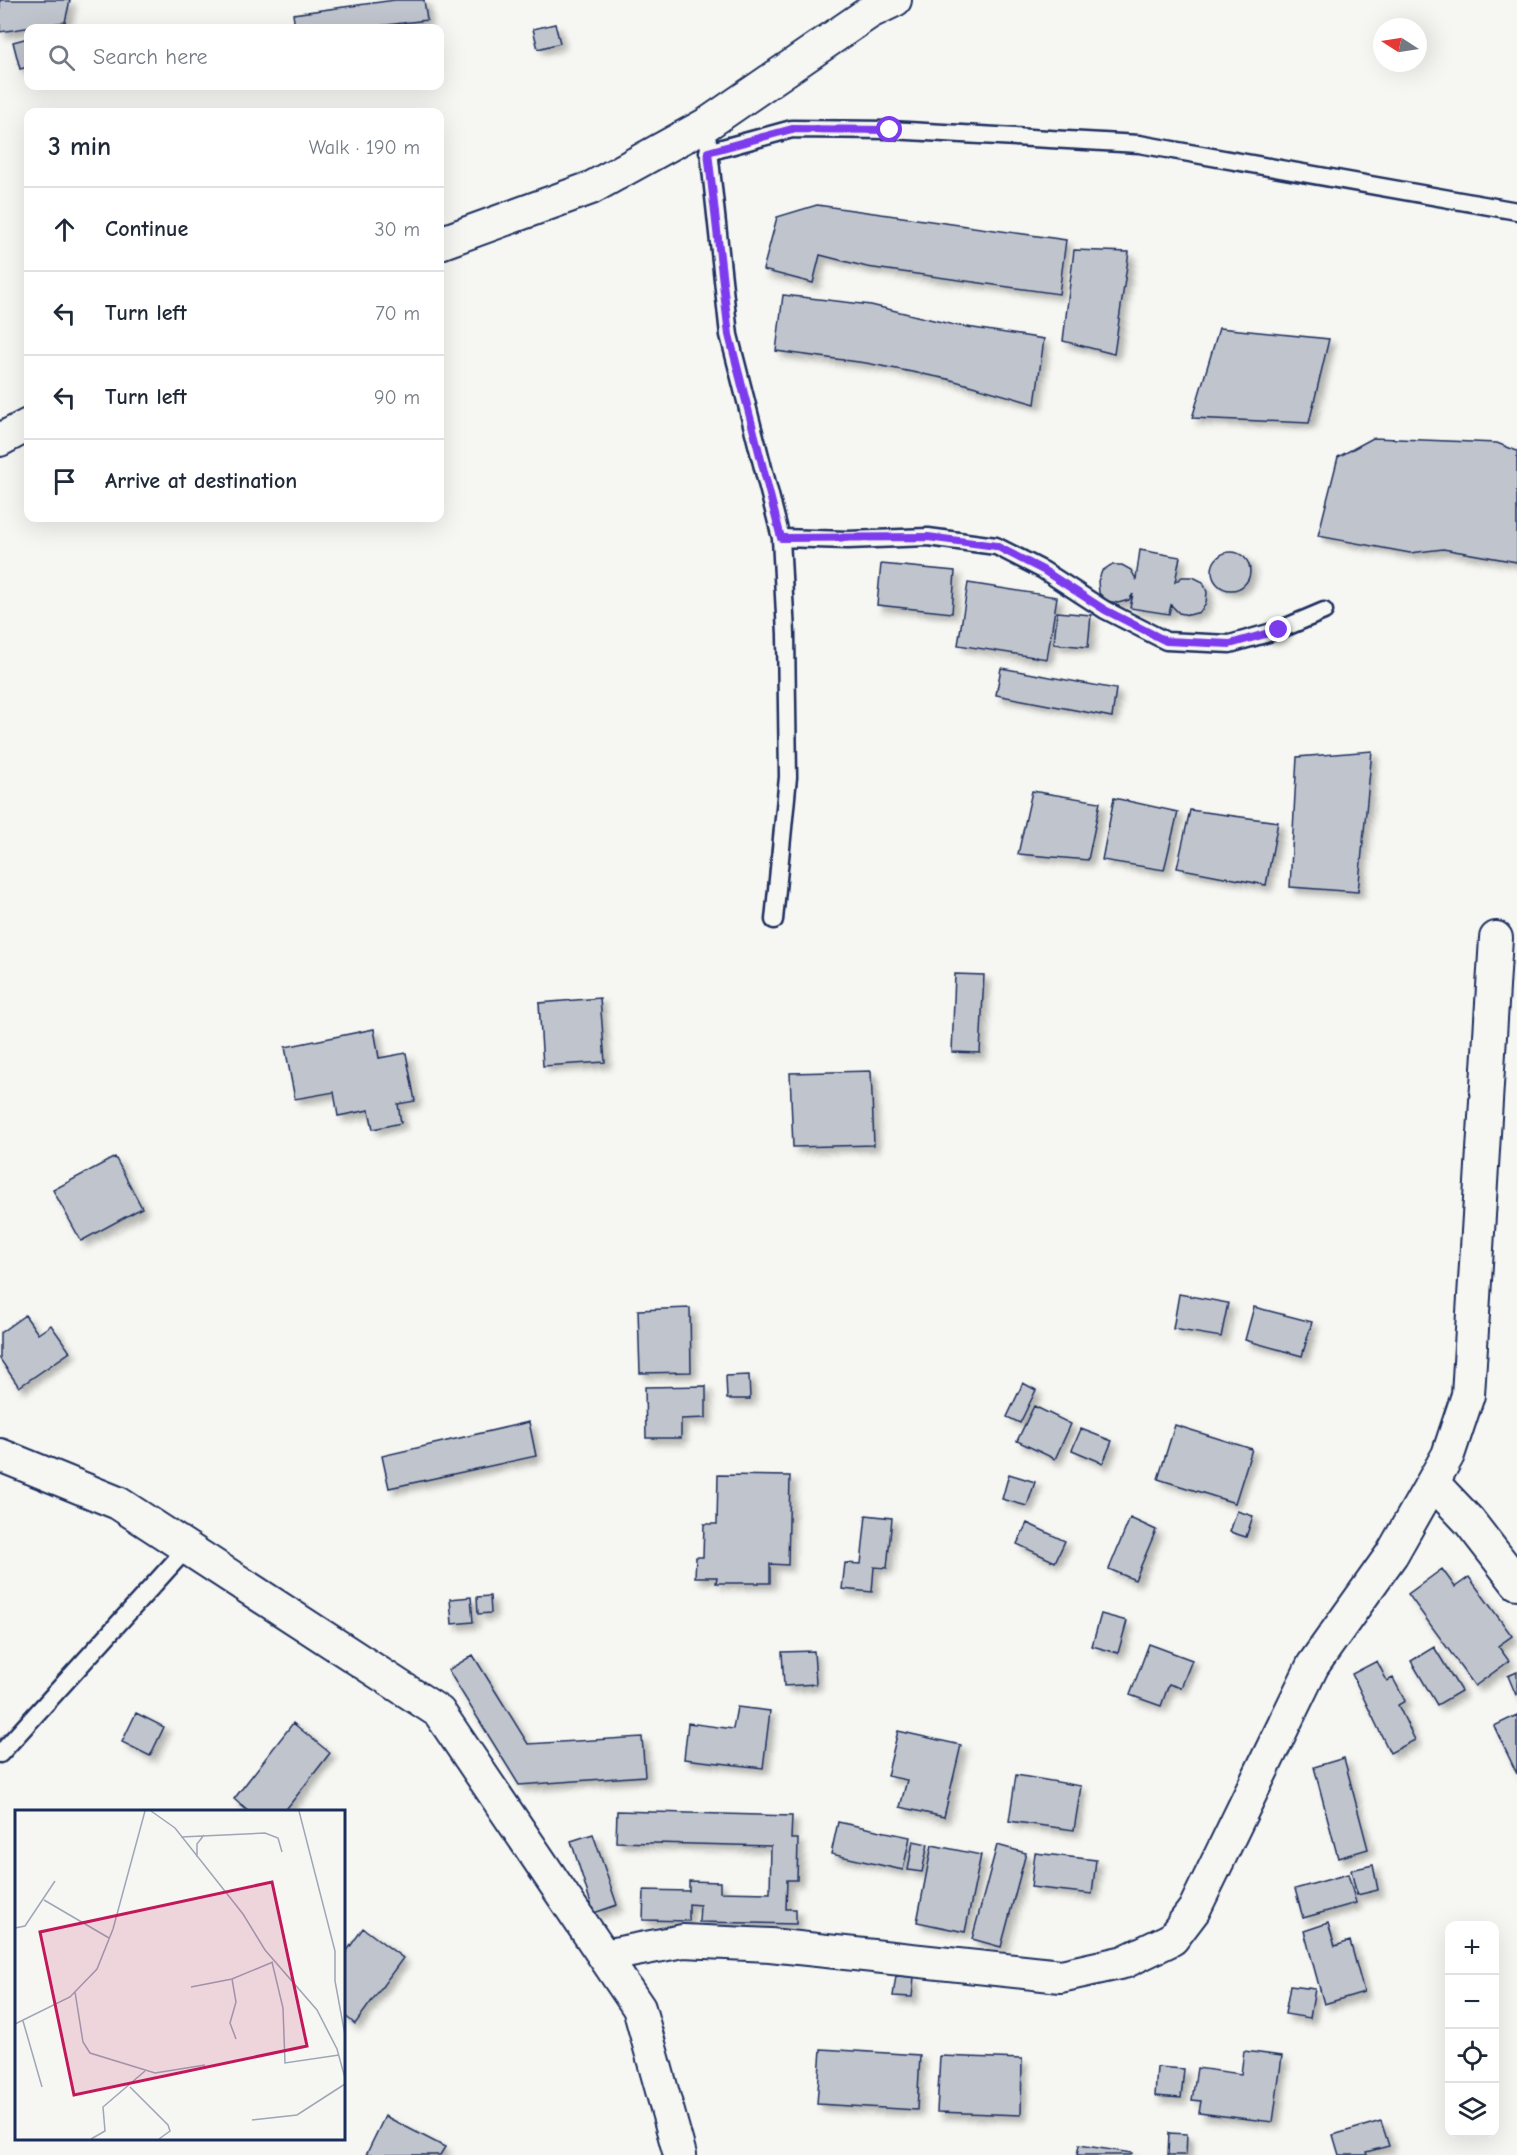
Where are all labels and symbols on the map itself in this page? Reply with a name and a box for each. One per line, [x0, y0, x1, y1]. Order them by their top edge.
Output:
north arrow [1373, 18, 1427, 72]
route start [876, 116, 902, 142]
route end [1265, 616, 1291, 642]
inset map [15, 1810, 345, 2140]

